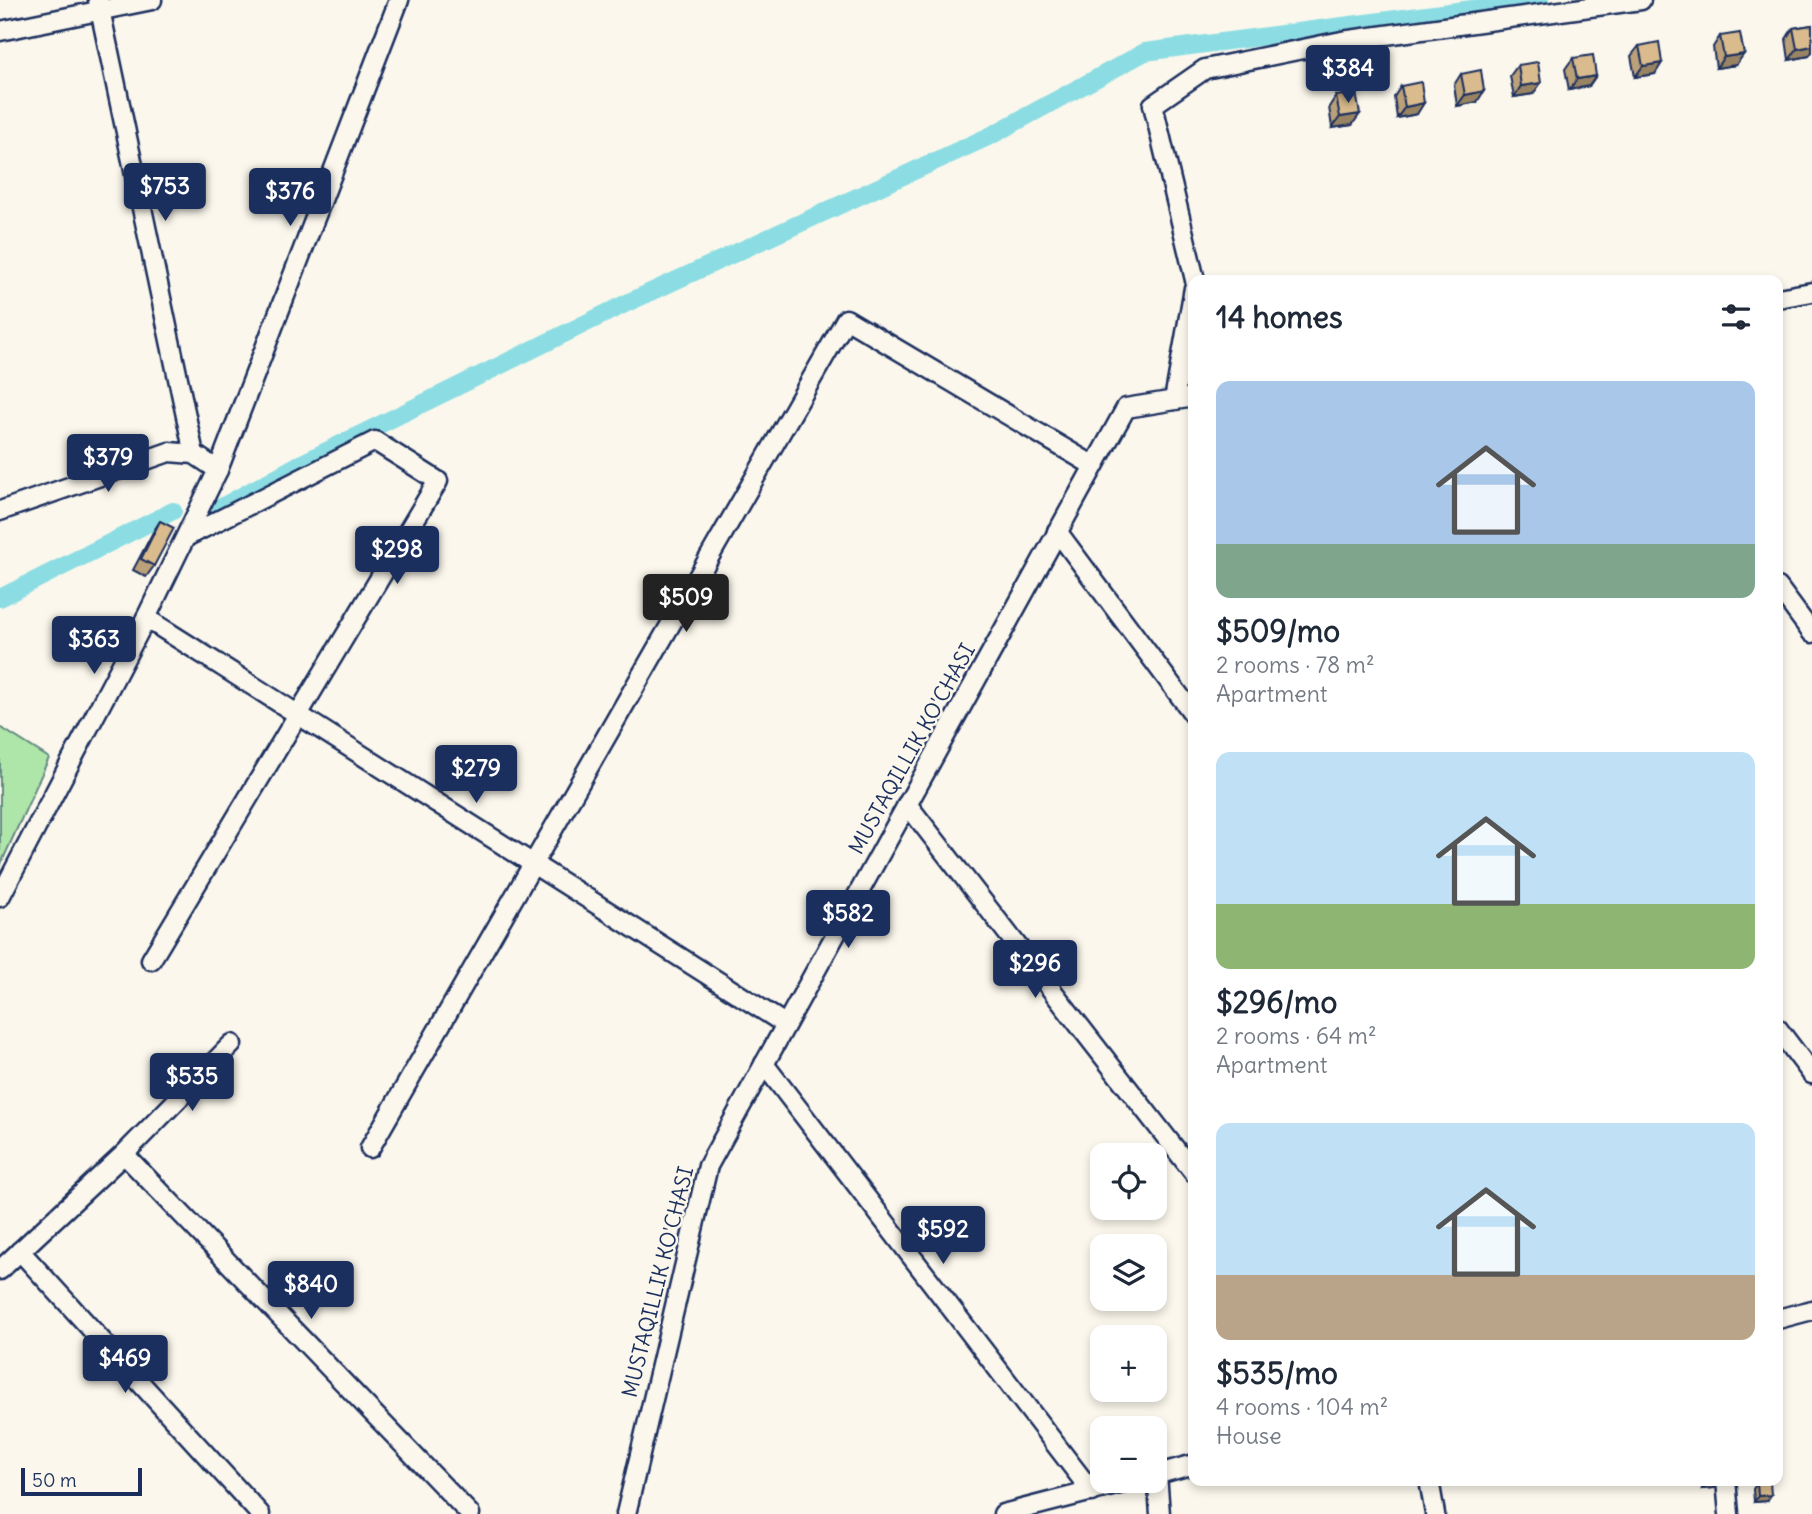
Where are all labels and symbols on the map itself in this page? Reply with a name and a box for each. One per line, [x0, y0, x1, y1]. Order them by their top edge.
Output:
pin: $384 [1307, 46, 1389, 105]
pin: $753 [124, 164, 206, 223]
pin: $376 [249, 168, 331, 228]
pin: $379 [67, 434, 149, 494]
pin: $298 [356, 526, 438, 586]
pin: $509 [645, 574, 727, 634]
pin: $363 [53, 616, 135, 676]
street label: MUSTAQILLIK KO'CHASI [842, 639, 981, 859]
pin: $279 [435, 746, 517, 805]
pin: $582 [807, 890, 889, 950]
pin: $296 [994, 940, 1076, 1000]
pin: $535 [151, 1054, 233, 1113]
street label: MUSTAQILLIK KO'CHASI [616, 1164, 699, 1400]
pin: $592 [902, 1206, 984, 1266]
pin: $840 [270, 1262, 352, 1321]
pin: $469 [84, 1336, 166, 1395]
scale bar [21, 1465, 142, 1497]

